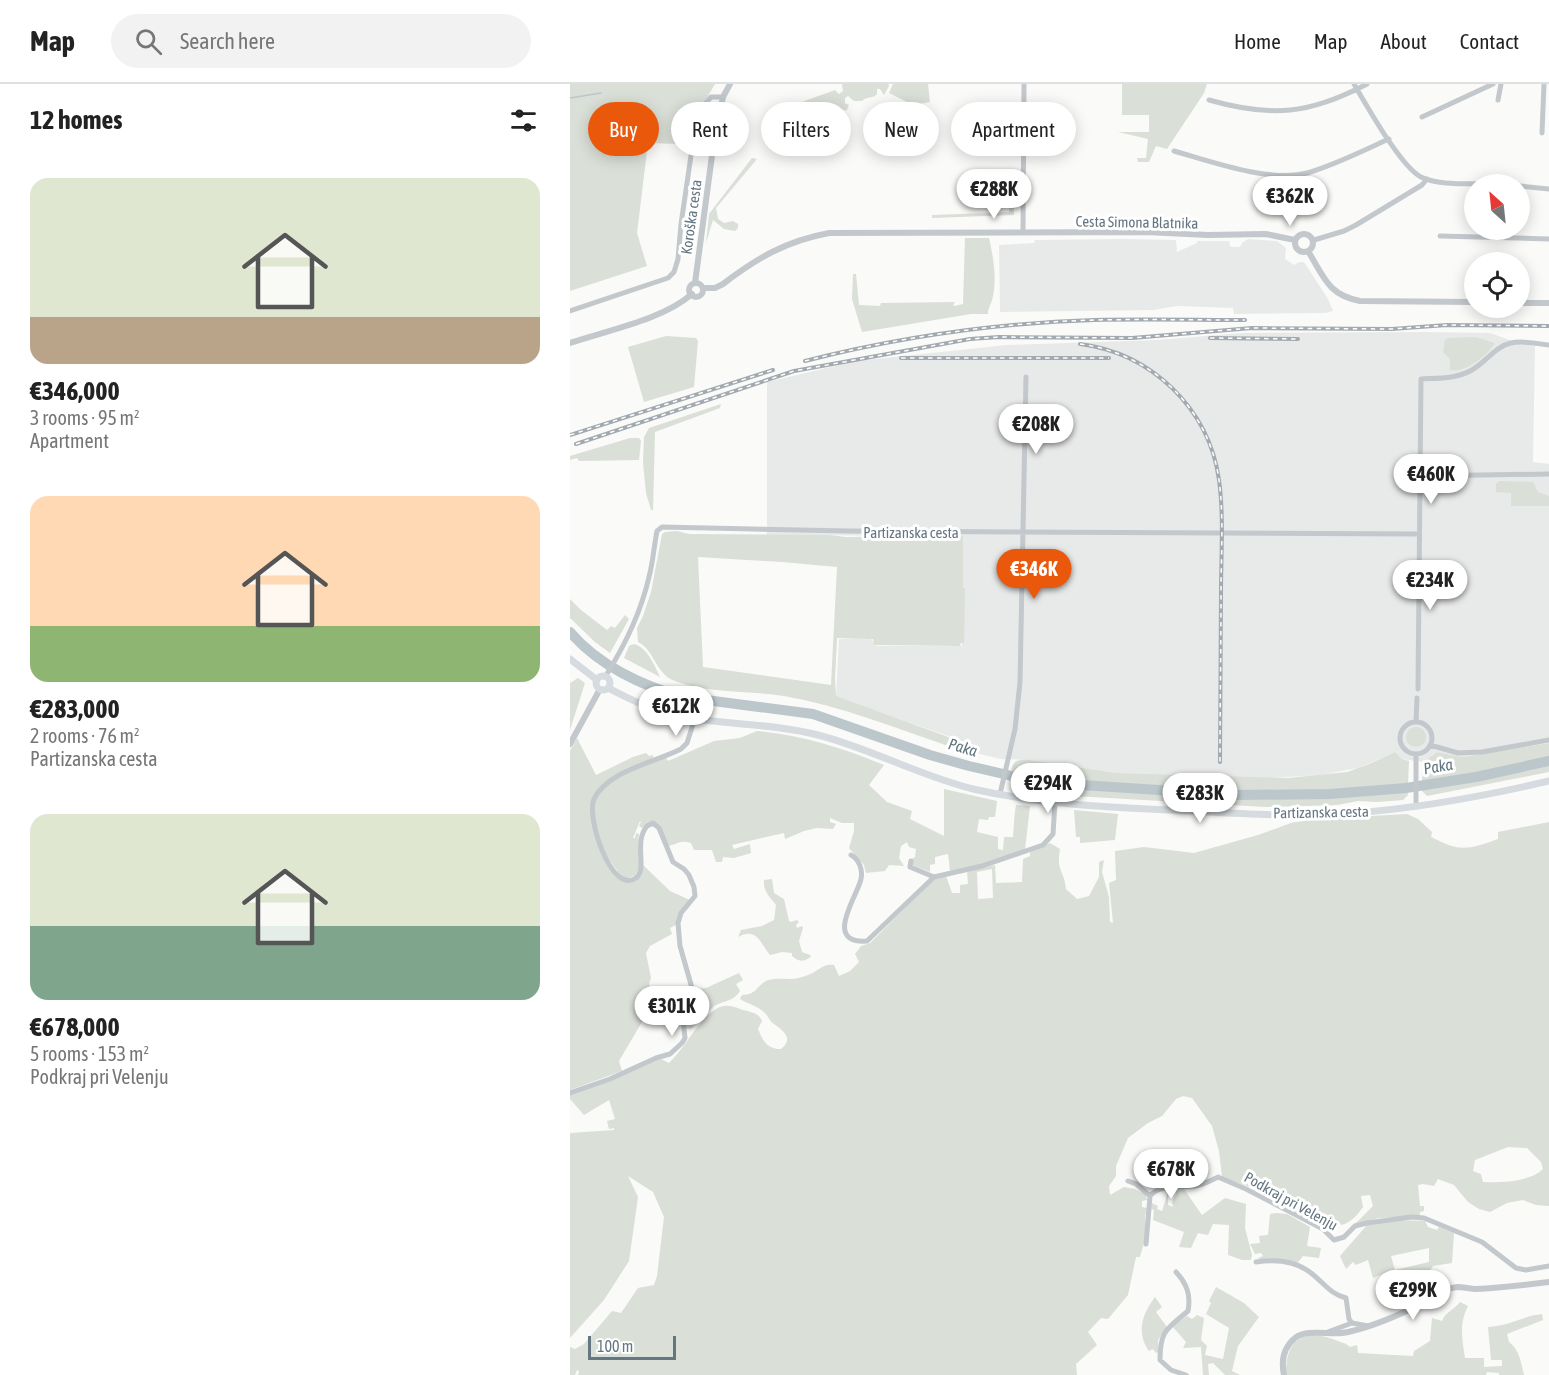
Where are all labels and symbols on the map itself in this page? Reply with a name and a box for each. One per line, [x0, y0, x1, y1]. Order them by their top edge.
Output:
pin: €288K [952, 169, 1036, 220]
north arrow [1464, 174, 1530, 240]
pin: €362K [1248, 176, 1332, 227]
street label: Koroška cesta [677, 178, 705, 256]
street label: Cesta Simona Blatnika [1075, 212, 1199, 232]
pin: €208K [994, 404, 1078, 455]
pin: €460K [1389, 454, 1473, 505]
street label: Partizanska cesta [863, 524, 959, 541]
pin: €346K [992, 549, 1076, 600]
pin: €234K [1388, 560, 1472, 611]
pin: €612K [634, 686, 718, 737]
water label: Paka [946, 734, 980, 760]
water label: Paka [1422, 754, 1455, 777]
pin: €294K [1006, 763, 1090, 814]
pin: €283K [1158, 773, 1242, 824]
street label: Partizanska cesta [1273, 803, 1369, 821]
pin: €301K [630, 986, 714, 1037]
pin: €678K [1129, 1149, 1213, 1200]
street label: Podkraj pri Velenju [1241, 1168, 1341, 1234]
pin: €299K [1371, 1270, 1455, 1321]
scale bar [588, 1333, 676, 1360]

